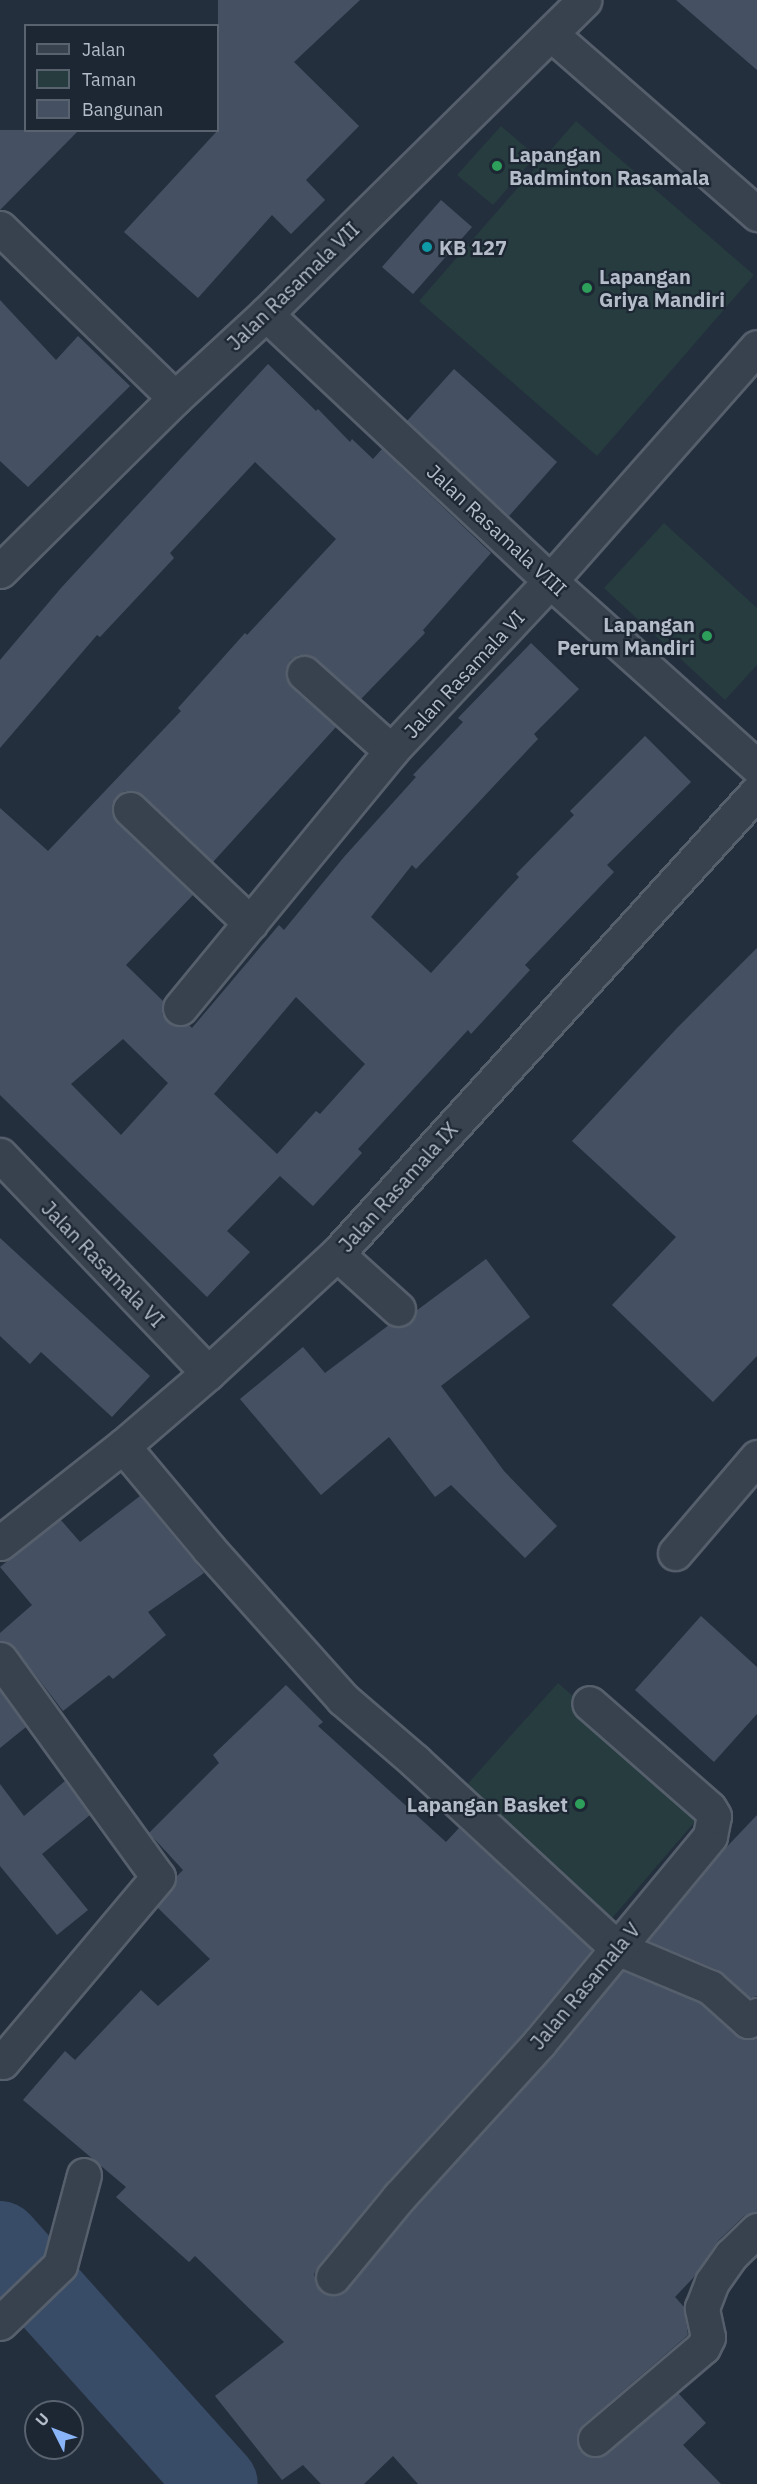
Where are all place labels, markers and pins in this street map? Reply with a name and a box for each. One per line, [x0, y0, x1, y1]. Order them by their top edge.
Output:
place label: Lapangan Badminton Rasamala [509, 142, 710, 189]
marker: Lapangan Badminton Rasamala [490, 159, 504, 173]
place label: KB 127 [439, 235, 507, 259]
marker: KB 127 [420, 240, 434, 254]
place label: Lapangan Griya Mandiri [599, 264, 725, 311]
marker: Lapangan Griya Mandiri [580, 281, 594, 295]
place label: Lapangan Perum Mandiri [557, 612, 695, 659]
marker: Lapangan Perum Mandiri [700, 629, 714, 643]
place label: Lapangan Basket [407, 1792, 568, 1816]
marker: Lapangan Basket [573, 1797, 587, 1811]

